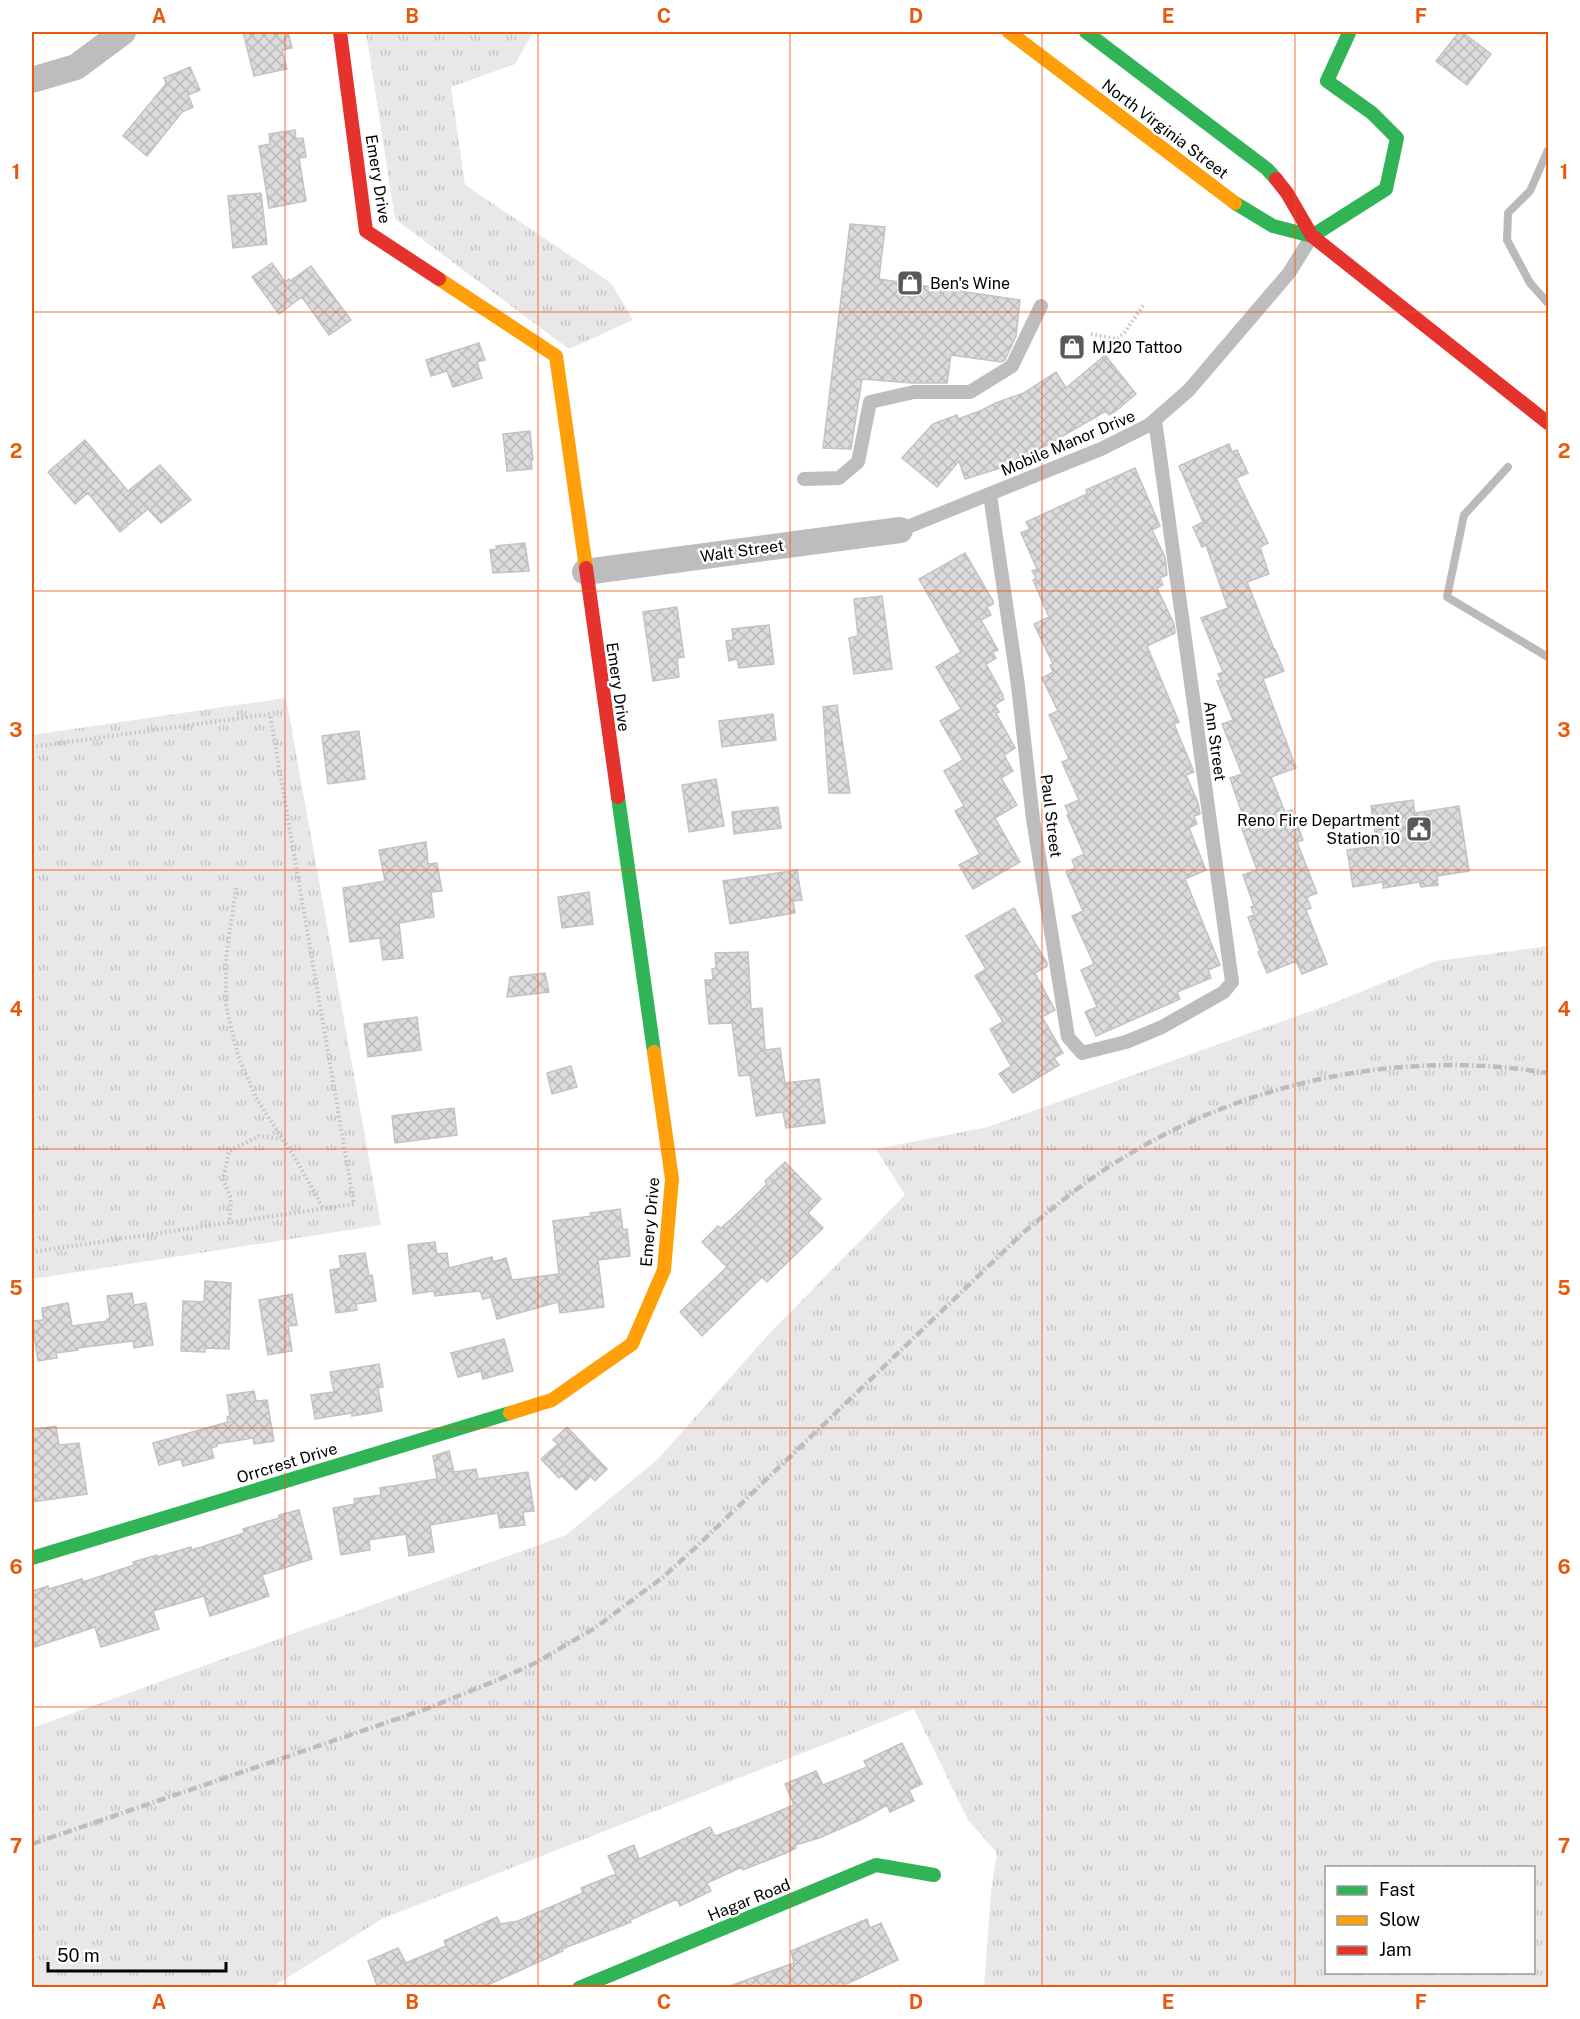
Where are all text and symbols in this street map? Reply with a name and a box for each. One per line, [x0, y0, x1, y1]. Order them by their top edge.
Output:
text: A [152, 4, 166, 28]
text: B [405, 4, 419, 28]
text: C [657, 4, 671, 28]
text: D [909, 4, 923, 28]
text: E [1162, 4, 1174, 28]
text: F [1415, 4, 1427, 28]
street label: North Virginia Street [1098, 75, 1232, 183]
street label: Emery Drive [362, 133, 394, 225]
text: 1 [12, 160, 20, 184]
text: 1 [1560, 160, 1568, 184]
shop icon: Ben's Wine [895, 268, 925, 298]
place label: Ben's Wine [930, 274, 1010, 293]
shop icon: MJ20 Tattoo [1057, 332, 1087, 362]
place label: MJ20 Tattoo [1092, 338, 1182, 357]
street label: Mobile Manor Drive [998, 406, 1138, 480]
text: 2 [10, 439, 22, 463]
text: 2 [1558, 439, 1570, 463]
street label: Walt Street [699, 536, 785, 566]
street label: Emery Drive [602, 641, 634, 733]
street label: Ann Street [1200, 700, 1230, 782]
text: 3 [9, 718, 23, 742]
text: 3 [1557, 718, 1571, 742]
street label: Paul Street [1036, 773, 1066, 859]
place label: Reno Fire Department Station 10 [1237, 811, 1400, 848]
public building icon: Reno Fire Department Station 10 [1404, 814, 1434, 844]
text: 4 [9, 997, 23, 1021]
text: 4 [1557, 997, 1571, 1021]
street label: Emery Drive [637, 1176, 663, 1268]
text: 5 [9, 1276, 23, 1300]
text: 5 [1557, 1276, 1571, 1300]
street label: Orrcrest Drive [234, 1439, 340, 1487]
text: 6 [9, 1555, 23, 1579]
text: 6 [1557, 1555, 1571, 1579]
text: 7 [10, 1834, 22, 1858]
text: 7 [1558, 1834, 1570, 1858]
legend [1325, 1866, 1535, 1974]
street label: Hagar Road [705, 1875, 793, 1925]
text: Fast [1379, 1879, 1415, 1900]
text: Slow [1379, 1909, 1420, 1930]
scale bar [48, 1935, 226, 1973]
text: Jam [1379, 1939, 1412, 1960]
text: 50 m [57, 1945, 100, 1966]
text: A [152, 1990, 166, 2014]
text: B [405, 1990, 419, 2014]
text: C [657, 1990, 671, 2014]
text: D [909, 1990, 923, 2014]
text: E [1162, 1990, 1174, 2014]
text: F [1415, 1990, 1427, 2014]

